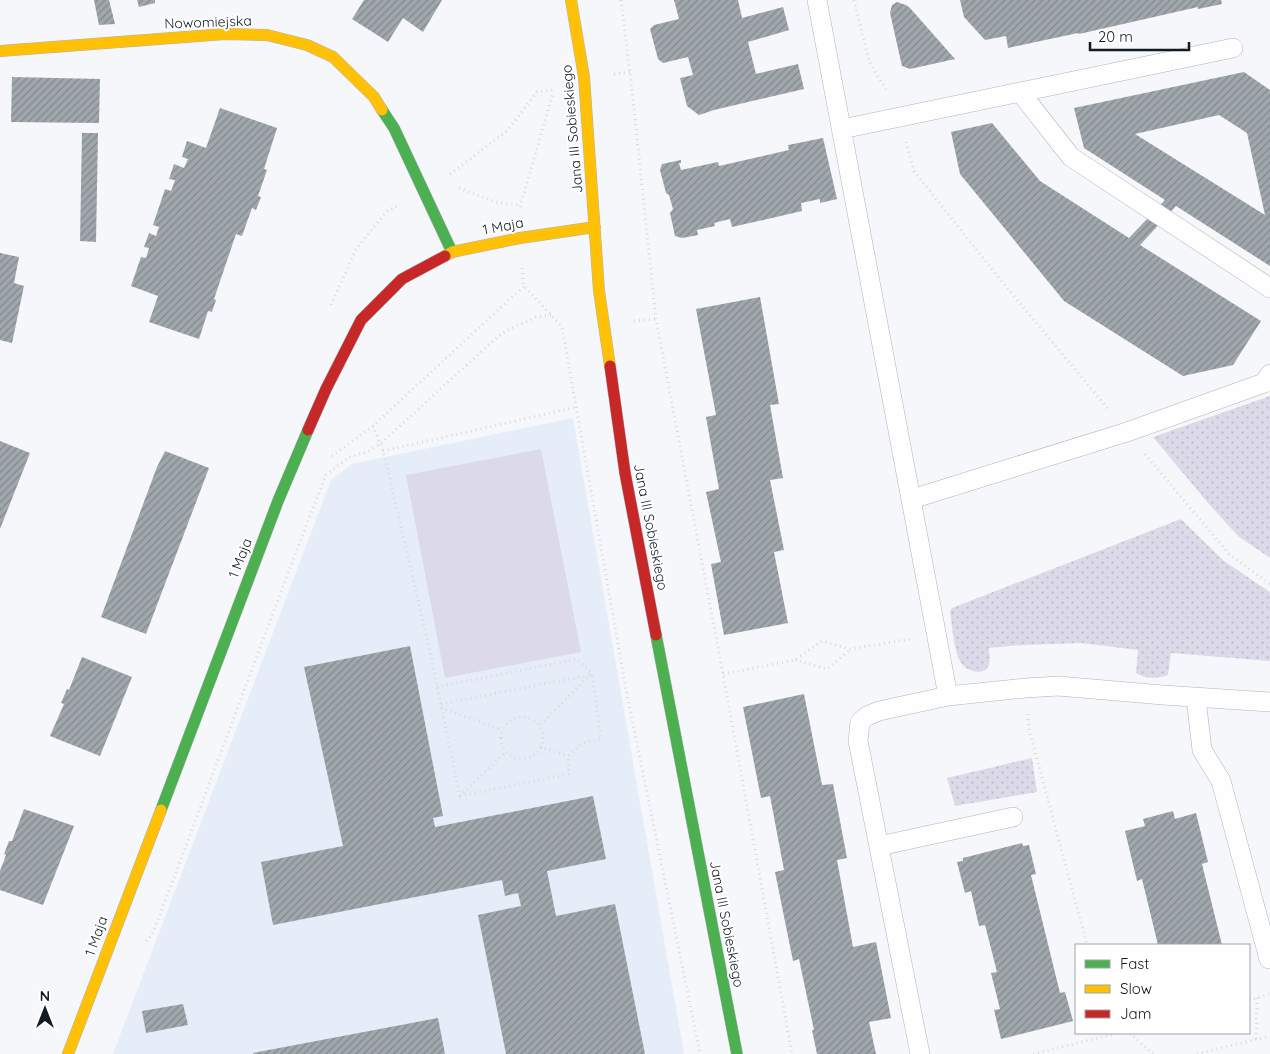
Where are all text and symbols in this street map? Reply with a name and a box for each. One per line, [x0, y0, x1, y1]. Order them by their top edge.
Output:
street label: Nowomiejska [164, 11, 252, 33]
scale bar [1090, 20, 1189, 52]
text: 20 m [1098, 27, 1133, 46]
street label: Jana III Sobieskiego [557, 64, 587, 194]
street label: 1 Maja [481, 213, 525, 239]
street label: Jana III Sobieskiego [630, 462, 672, 592]
street label: 1 Maja [224, 535, 256, 581]
street label: Jana III Sobieskiego [706, 859, 748, 989]
street label: 1 Maja [80, 914, 112, 958]
legend [1075, 944, 1250, 1034]
text: Fast [1120, 954, 1149, 973]
text: Slow [1120, 979, 1152, 998]
north arrow [20, 984, 70, 1034]
text: N [40, 987, 50, 1005]
text: Jam [1120, 1004, 1151, 1023]

